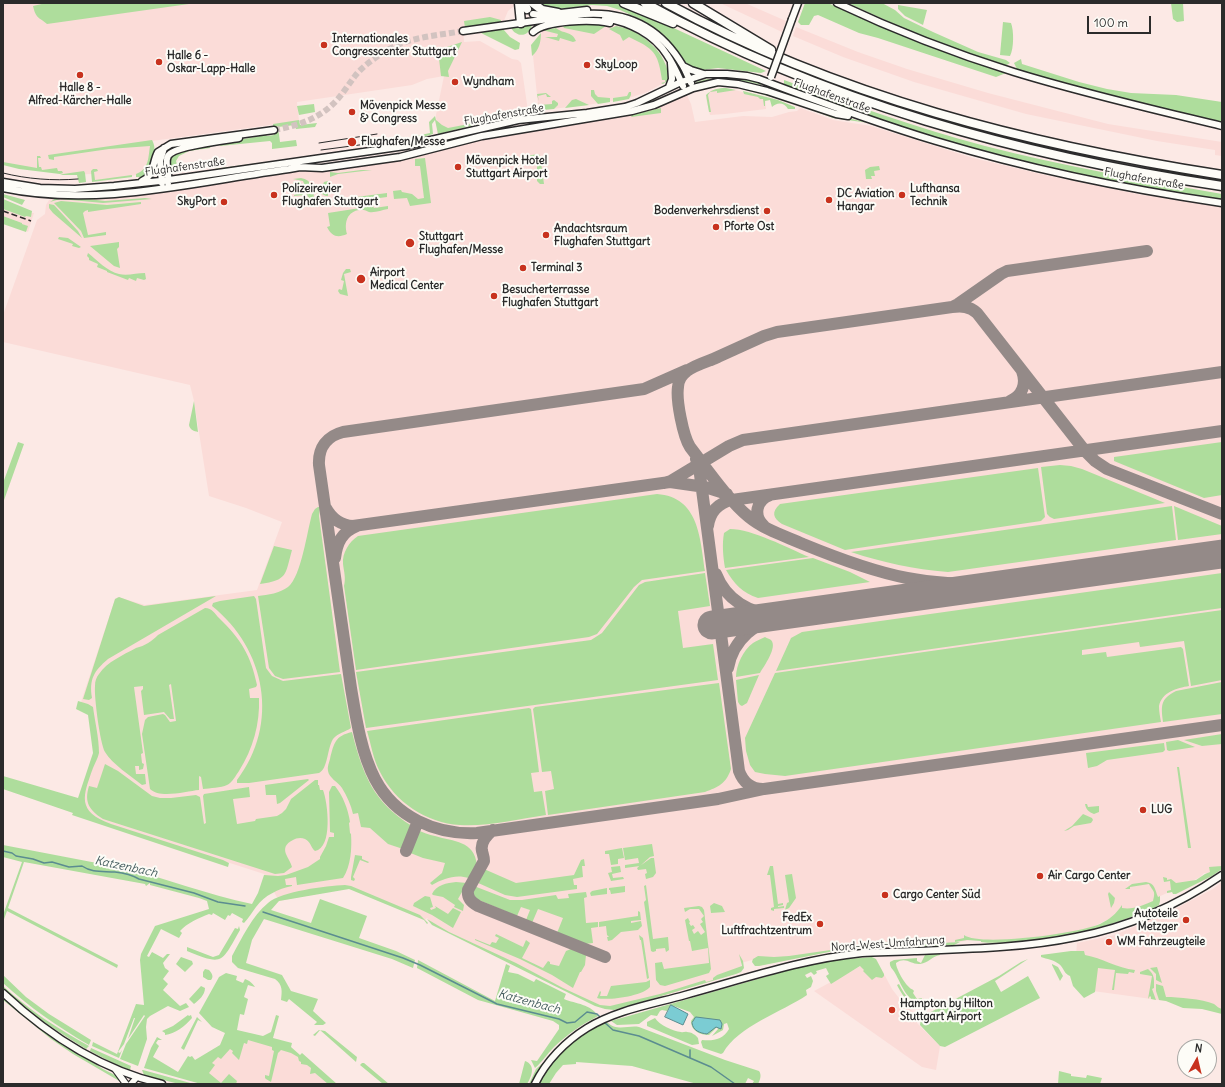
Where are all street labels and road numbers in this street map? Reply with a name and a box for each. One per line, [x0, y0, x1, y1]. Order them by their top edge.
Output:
street label: Flughafenstraße [792, 76, 872, 116]
street label: Flughafenstraße [463, 101, 545, 129]
street label: Flughafenstraße [144, 155, 226, 179]
street label: Flughafenstraße [1103, 165, 1185, 193]
street label: Nord-West-Umfahrung [831, 933, 945, 955]

